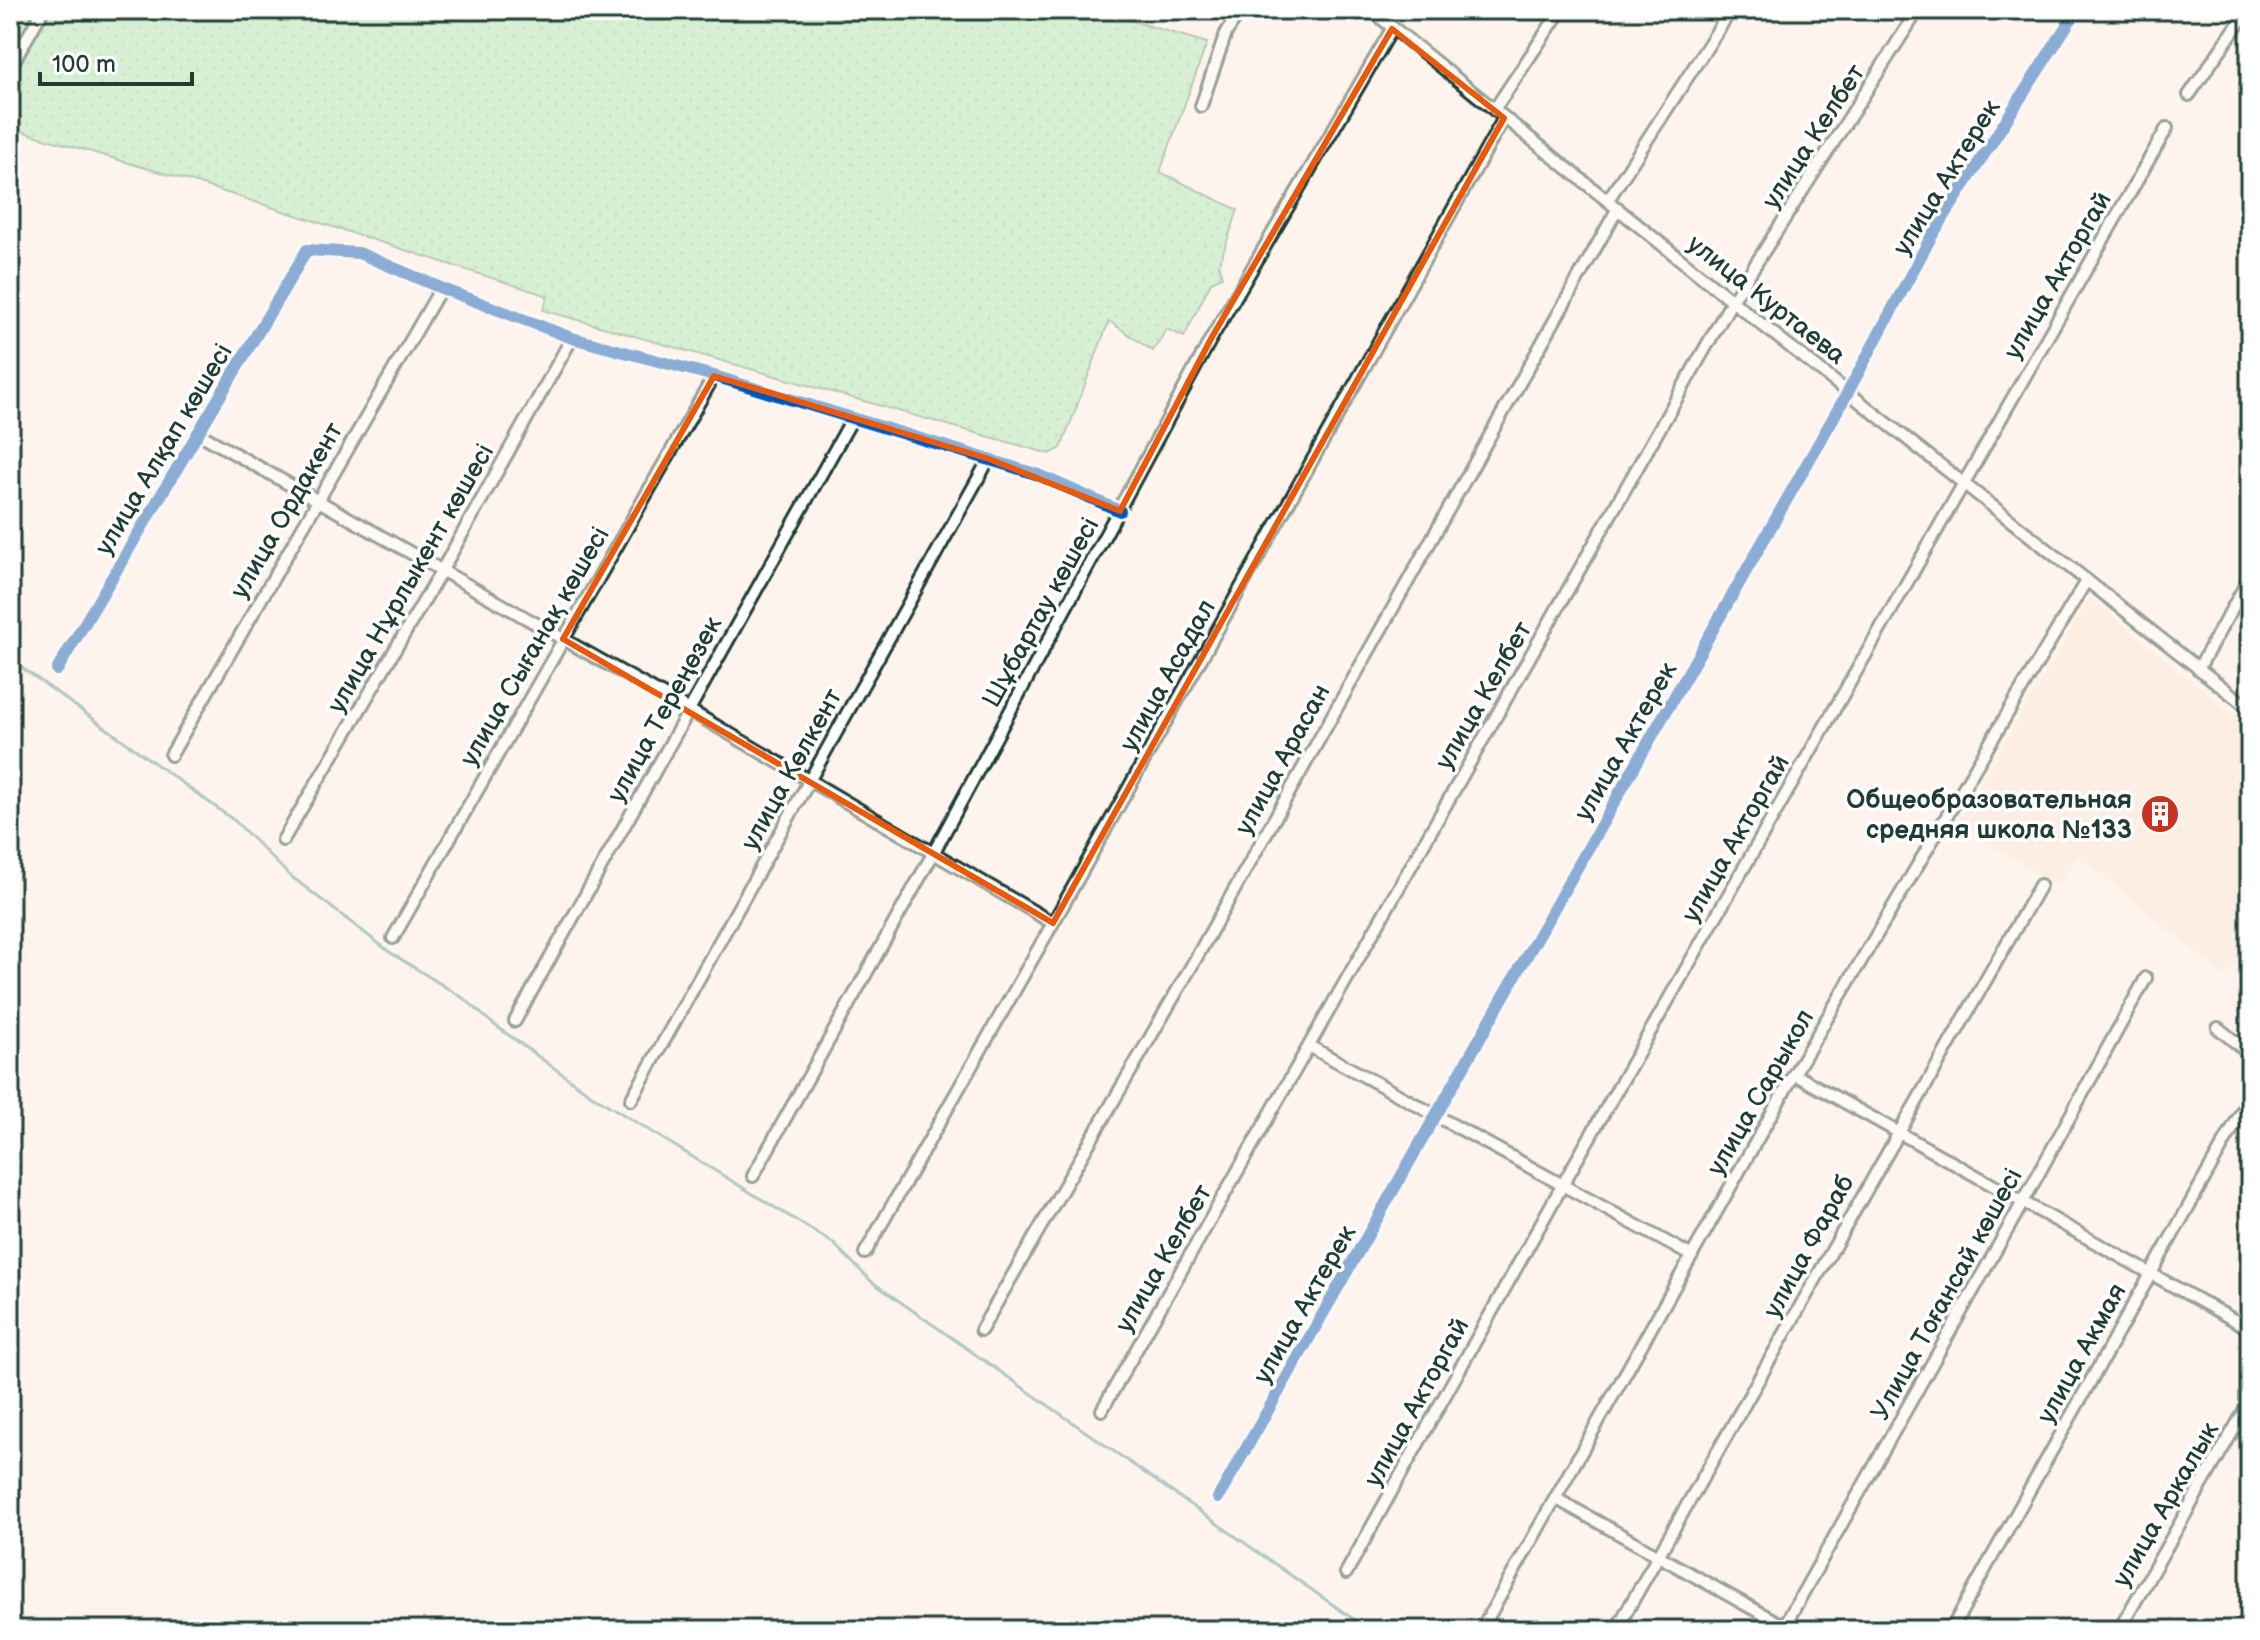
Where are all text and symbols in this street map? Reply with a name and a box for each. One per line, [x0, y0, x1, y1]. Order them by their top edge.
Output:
scale bar [40, 36, 192, 86]
text: 100 m [52, 50, 116, 79]
street label: улица Келбет [1756, 59, 1872, 215]
street label: улица Актерек [1887, 94, 2008, 262]
street label: улица Акторгай [1998, 187, 2119, 365]
street label: улица Куртаева [1681, 229, 1851, 372]
street label: улица Алқап көшесі [89, 339, 240, 561]
street label: улица Ордакент [224, 417, 350, 604]
street label: улица Нұрлыкент көшесі [321, 439, 501, 719]
street label: Шұбартау көшесі [976, 512, 1106, 713]
street label: улица Сығанақ көшесі [454, 522, 617, 772]
street label: улица Асадал [1114, 594, 1223, 757]
street label: улица Тереңөзек [601, 611, 729, 808]
street label: улица Келбет [1429, 616, 1539, 775]
street label: улица Актерек [1568, 657, 1684, 827]
street label: улица Арасан [1229, 679, 1337, 841]
street label: улица Көлкент [735, 684, 849, 856]
street label: улица Акторгай [1676, 750, 1797, 928]
place label: Общеобразовательная средняя школа №133 [1846, 785, 2132, 846]
building icon: Общеобразовательная средняя школа №133 [2139, 793, 2181, 835]
street label: улица Сарыкол [1701, 1004, 1821, 1181]
street label: Улица Тоғансай көшесі [1865, 1163, 2030, 1426]
street label: улица Фараб [1757, 1170, 1861, 1324]
street label: улица Келбет [1109, 1179, 1219, 1338]
street label: улица Актерек [1247, 1220, 1363, 1390]
street label: улица Акмая [2031, 1278, 2134, 1429]
street label: улица Акторгай [1358, 1313, 1476, 1492]
street label: улица Аркалык [2107, 1417, 2226, 1593]

